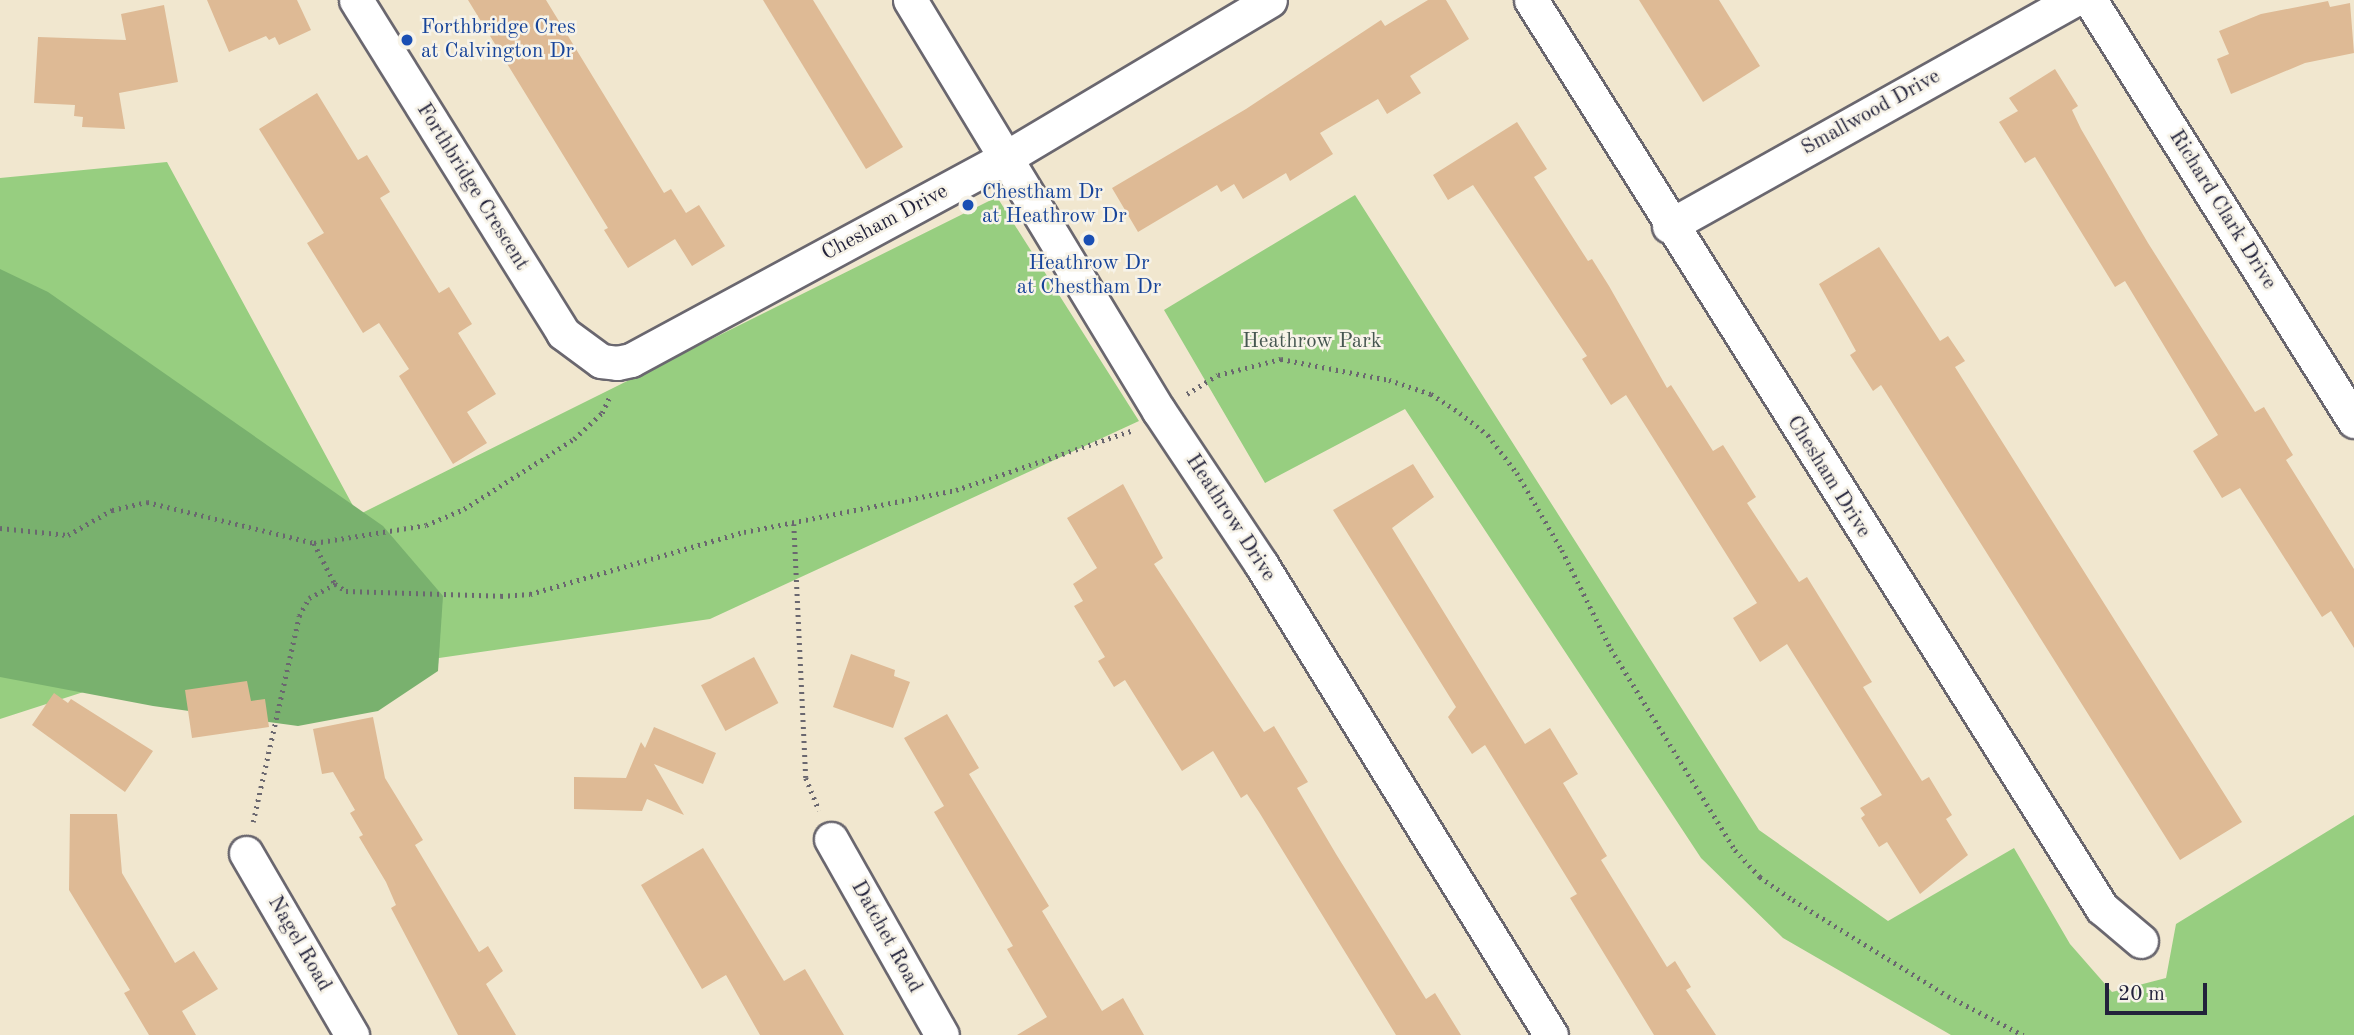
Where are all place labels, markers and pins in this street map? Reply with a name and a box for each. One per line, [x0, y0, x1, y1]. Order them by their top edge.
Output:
place label: Forthbridge Cres at Calvington Dr [421, 15, 576, 65]
marker: Forthbridge Cres at Calvington Dr [399, 32, 415, 48]
place label: Chestham Dr at Heathrow Dr [982, 180, 1127, 230]
marker: Chestham Dr at Heathrow Dr [960, 197, 976, 213]
marker: Heathrow Dr at Chestham Dr [1081, 232, 1097, 248]
place label: Heathrow Dr at Chestham Dr [1017, 251, 1161, 301]

